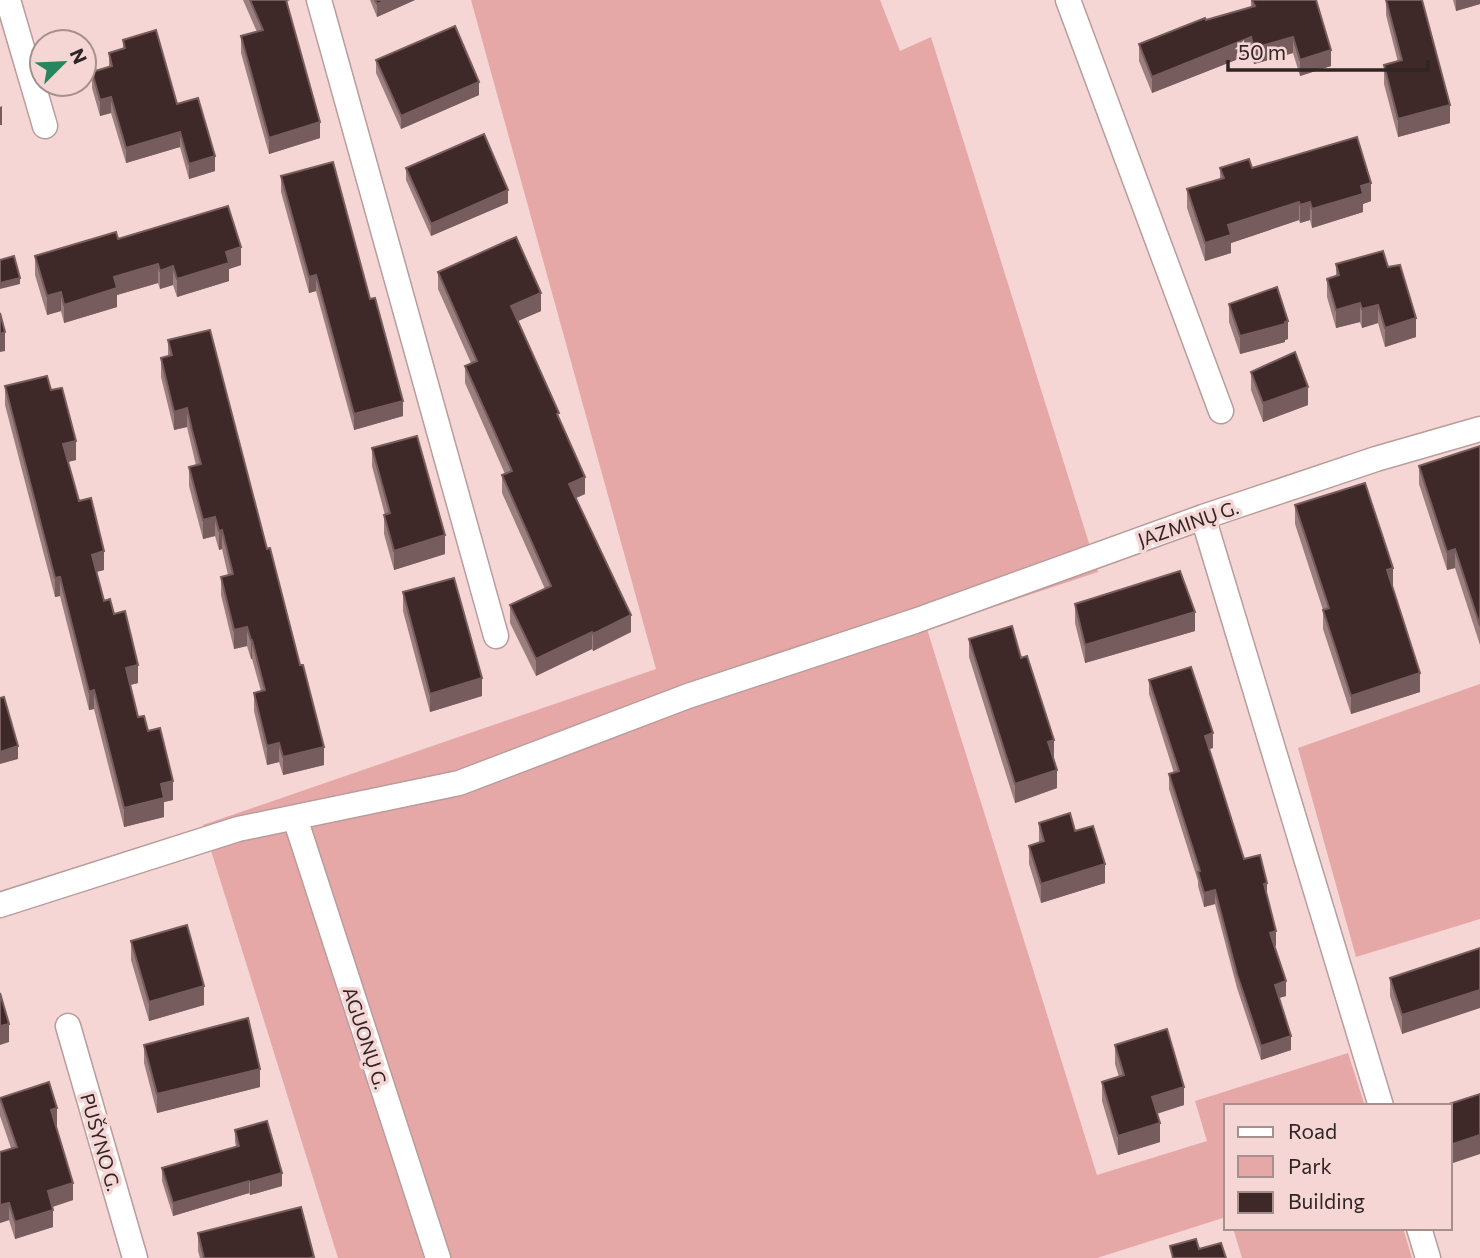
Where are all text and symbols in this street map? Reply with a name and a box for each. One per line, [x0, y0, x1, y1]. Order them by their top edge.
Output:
north arrow [28, 28, 98, 98]
scale bar [1228, 28, 1428, 72]
text: 50 m [1238, 39, 1286, 64]
text: N [66, 45, 92, 67]
street label: JAZMINŲ G. [1135, 495, 1241, 551]
street label: AGUONŲ G. [339, 984, 393, 1092]
street label: PUŠYNO G. [76, 1090, 127, 1194]
legend [1224, 1104, 1452, 1230]
text: Road [1288, 1118, 1337, 1143]
text: Park [1288, 1153, 1332, 1178]
text: Building [1288, 1188, 1365, 1213]

